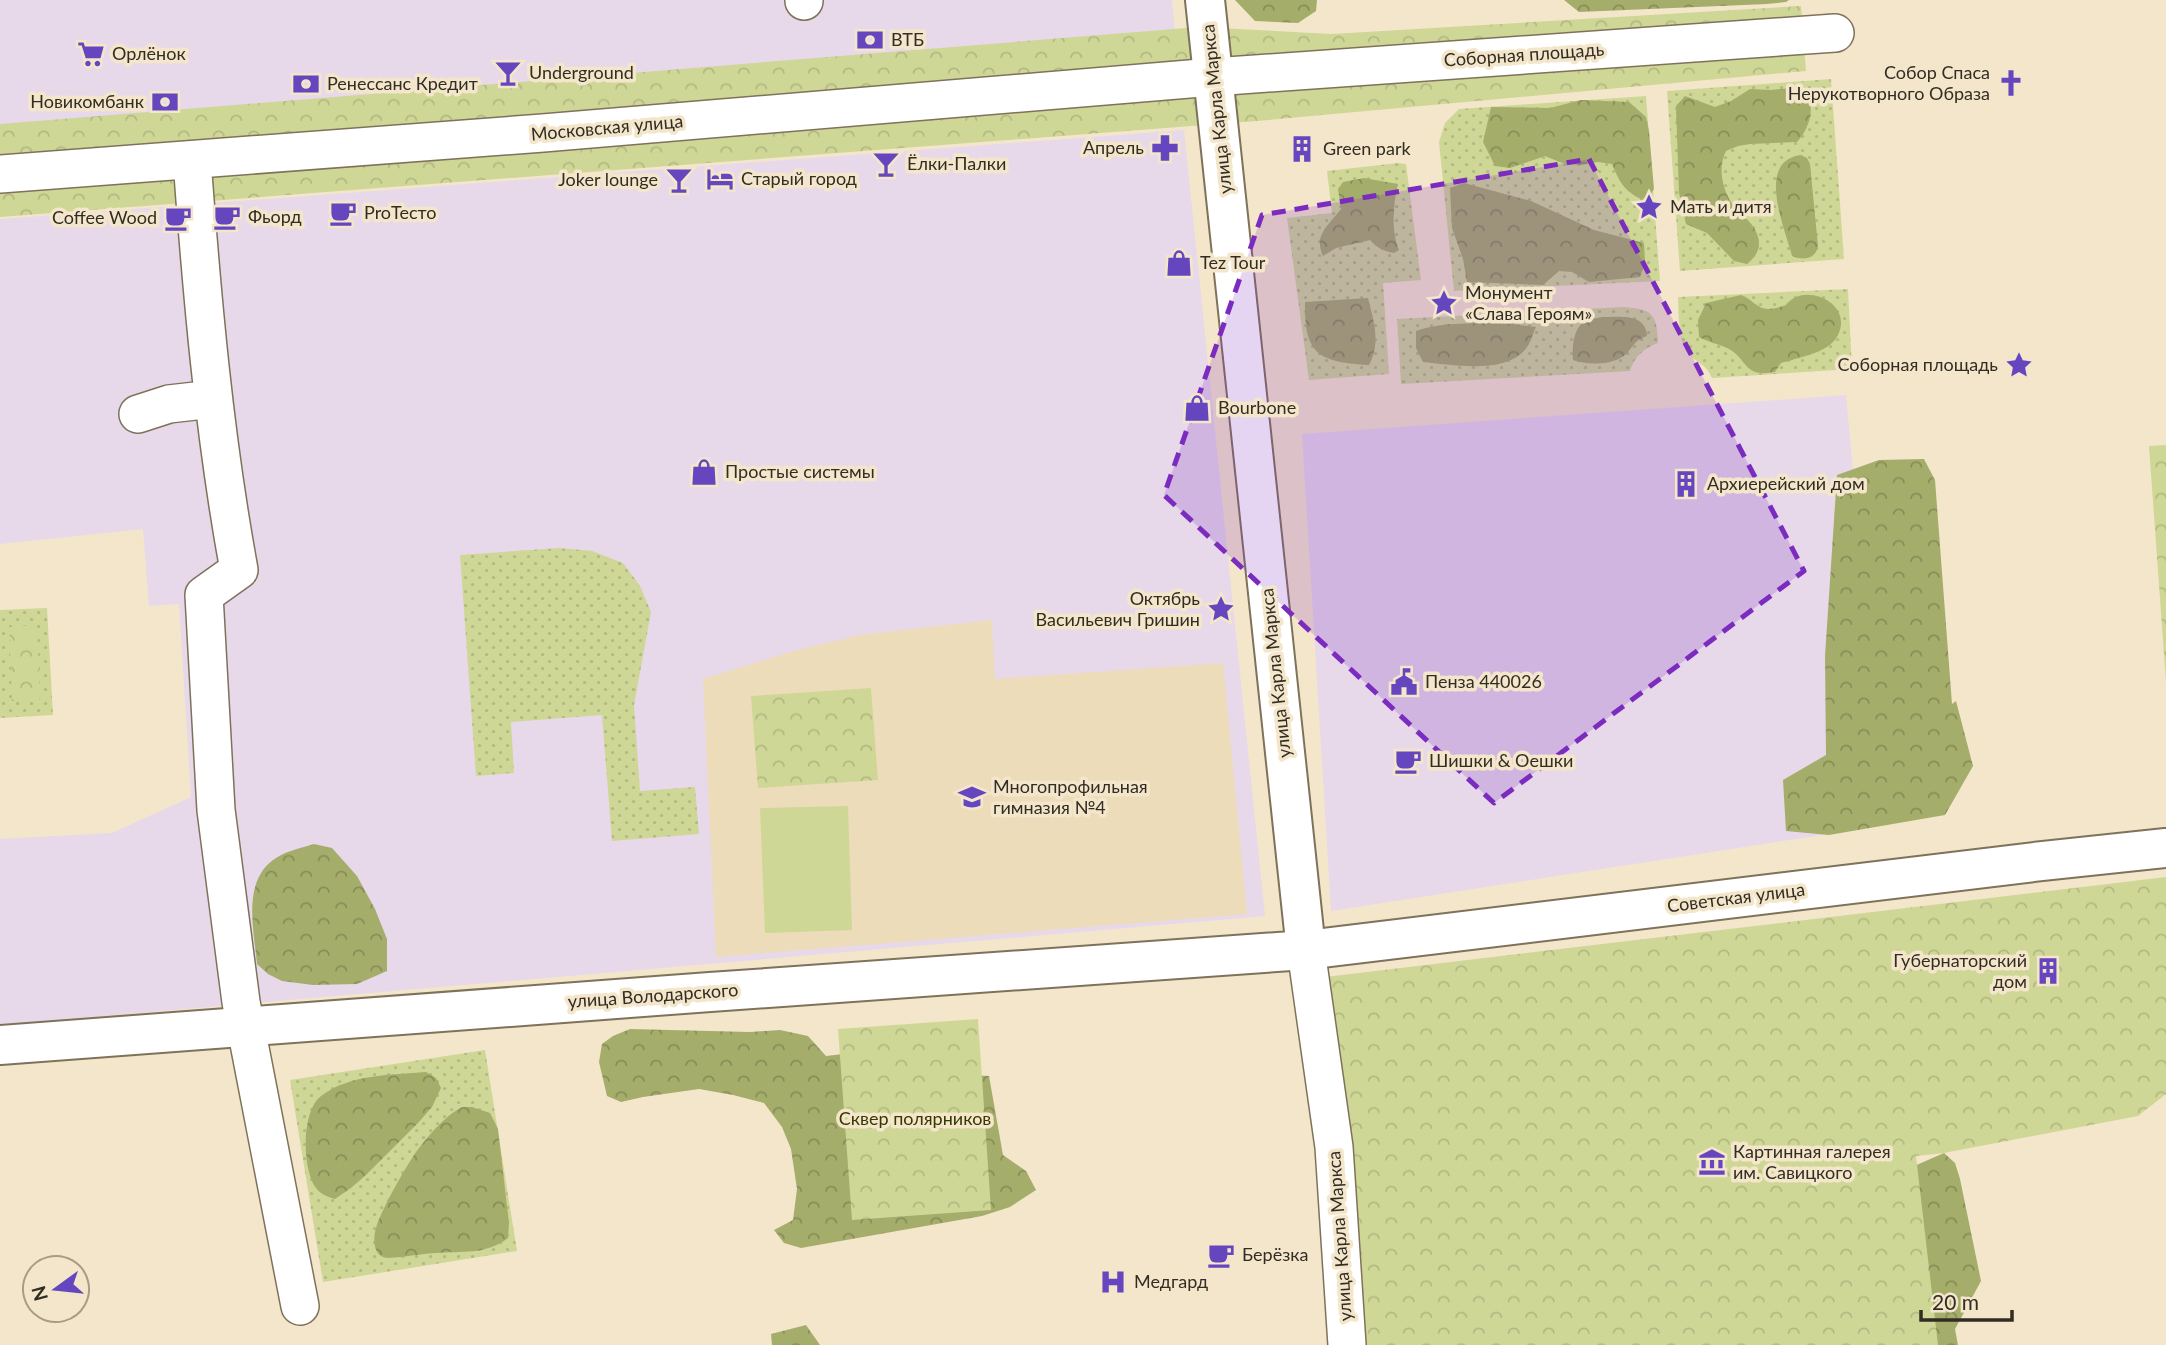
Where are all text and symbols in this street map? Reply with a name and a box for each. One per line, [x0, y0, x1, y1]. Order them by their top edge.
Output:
street label: улица Карла Маркса [1196, 23, 1236, 195]
bank icon: ВТБ [855, 25, 885, 55]
place label: ВТБ [891, 28, 924, 50]
street label: Соборная площадь [1443, 37, 1605, 71]
supermarket icon: Орлёнок [76, 39, 106, 69]
place label: Орлёнок [112, 42, 186, 64]
bar icon: Underground [493, 58, 523, 88]
place label: Underground [529, 61, 634, 83]
place label: Собор Спаса Нерукотворного Образа [1788, 61, 1990, 104]
church icon: Собор Спаса Нерукотворного Образа [1996, 68, 2026, 98]
bank icon: Ренессанс Кредит [291, 69, 321, 99]
place label: Ренессанс Кредит [327, 72, 478, 94]
bank icon: Новикомбанк [150, 87, 180, 117]
place label: Новикомбанк [30, 90, 145, 112]
street label: Московская улица [530, 109, 684, 145]
pharmacy icon: Апрель [1150, 133, 1180, 163]
building icon: Green park [1287, 134, 1317, 164]
place label: Апрель [1083, 136, 1144, 158]
place label: Green park [1323, 137, 1411, 159]
bar icon: Ёлки-Палки [871, 149, 901, 179]
place label: Ёлки-Палки [907, 152, 1006, 174]
hotel icon: Старый город [705, 164, 735, 194]
bar icon: Joker lounge [664, 165, 694, 195]
place label: Старый город [741, 167, 857, 189]
place label: Joker lounge [558, 168, 658, 190]
place icon: Мать и дитя [1634, 192, 1664, 222]
place label: Мать и дитя [1670, 195, 1772, 217]
cafe icon: ProТесто [328, 198, 358, 228]
place label: ProТесто [364, 201, 437, 223]
cafe icon: Фьорд [212, 202, 242, 232]
cafe icon: Coffee Wood [163, 203, 193, 233]
place label: Фьорд [248, 205, 302, 227]
place label: Coffee Wood [52, 206, 157, 228]
shop icon: Tez Tour [1164, 248, 1194, 278]
place label: Tez Tour [1200, 251, 1266, 273]
place label: Монумент «Слава Героям» [1465, 281, 1592, 324]
place icon: Монумент «Слава Героям» [1429, 288, 1459, 318]
place icon: Соборная площадь [2004, 350, 2034, 380]
place label: Соборная площадь [1837, 353, 1998, 375]
shop icon: Bourbone [1182, 393, 1212, 423]
place label: Bourbone [1218, 396, 1296, 418]
shop icon: Простые системы [689, 457, 719, 487]
place label: Простые системы [725, 460, 875, 482]
building icon: Архиерейский дом [1671, 469, 1701, 499]
place label: Архиерейский дом [1707, 472, 1865, 494]
place label: Октябрь Васильевич Гришин [1035, 587, 1200, 630]
street label: улица Карла Маркса [1255, 587, 1295, 759]
place icon: Октябрь Васильевич Гришин [1206, 594, 1236, 624]
public building icon: Пенза 440026 [1389, 667, 1419, 697]
place label: Пенза 440026 [1425, 670, 1542, 692]
cafe icon: Шишки & Оешки [1393, 746, 1423, 776]
place label: Шишки & Оешки [1429, 749, 1573, 771]
place label: Многопрофильная гимназия №4 [993, 775, 1148, 818]
school or university icon: Многопрофильная гимназия №4 [957, 782, 987, 812]
street label: Советская улица [1666, 878, 1806, 916]
place label: Губернаторский дом [1893, 949, 2027, 992]
building icon: Губернаторский дом [2033, 956, 2063, 986]
street label: улица Володарского [567, 978, 739, 1012]
park label: Сквер полярников [839, 1107, 991, 1129]
place label: Картинная галерея им. Савицкого [1733, 1140, 1891, 1183]
museum icon: Картинная галерея им. Савицкого [1697, 1147, 1727, 1177]
street label: улица Карла Маркса [1322, 1150, 1356, 1322]
cafe icon: Берёзка [1206, 1240, 1236, 1270]
place label: Берёзка [1242, 1243, 1309, 1265]
north arrow [21, 1254, 91, 1324]
hospital icon: Медгард [1098, 1267, 1128, 1297]
place label: Медгард [1134, 1270, 1208, 1292]
scale bar [1921, 1278, 2012, 1322]
text: N [26, 1283, 52, 1304]
text: 20 m [1932, 1289, 1979, 1314]

